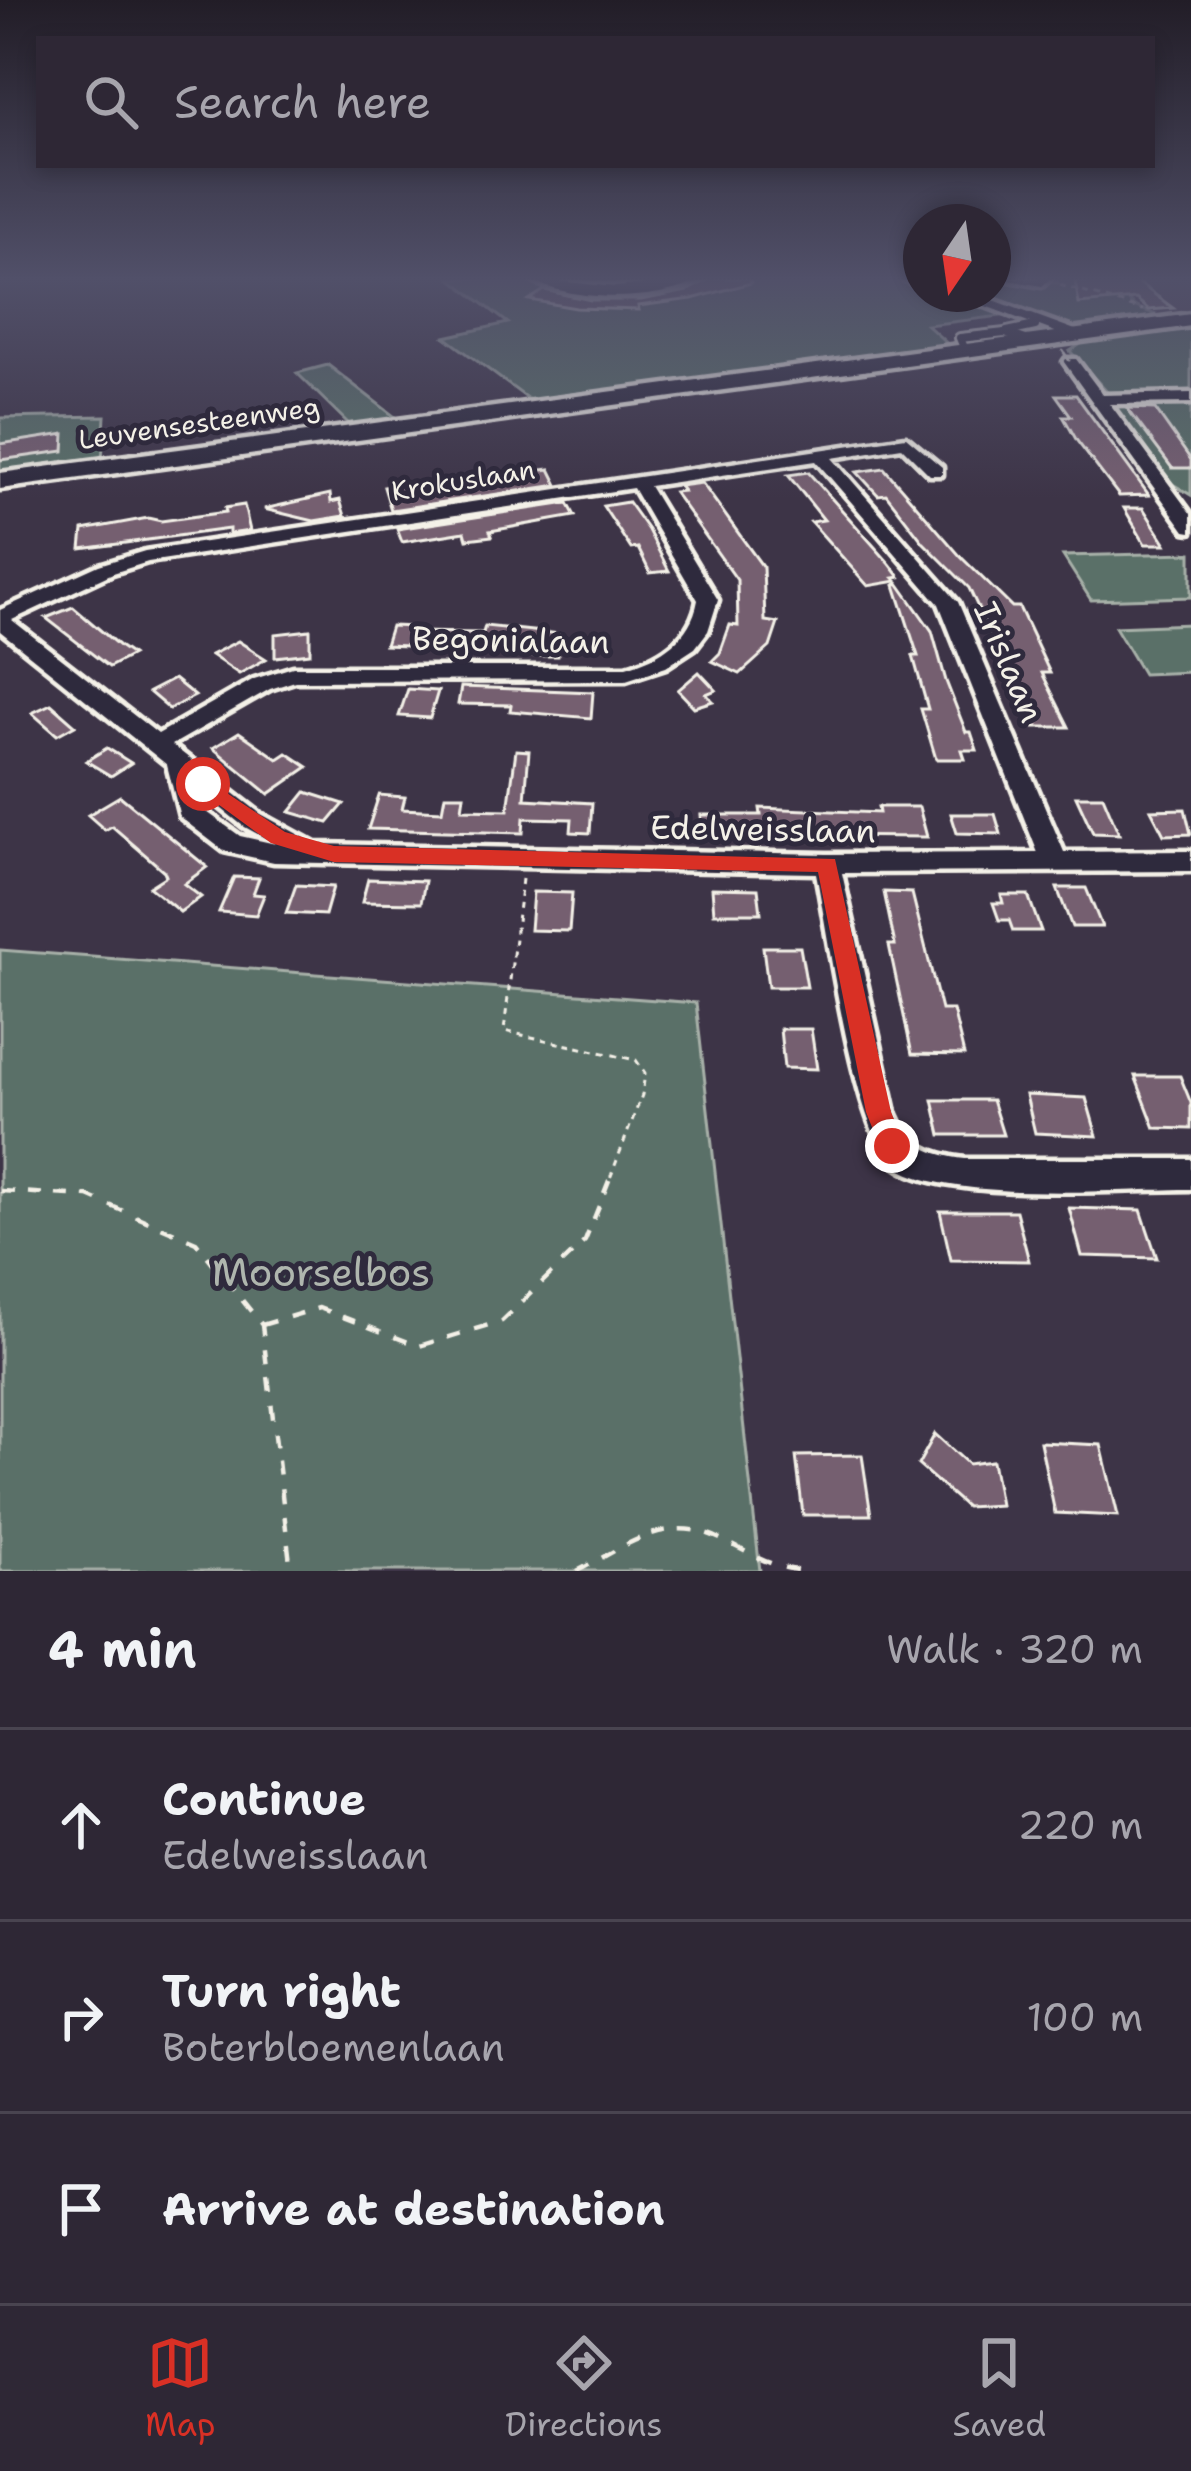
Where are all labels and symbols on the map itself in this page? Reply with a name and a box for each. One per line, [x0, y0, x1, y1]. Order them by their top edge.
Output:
north arrow [903, 204, 1011, 312]
street label: Leuvensesteenweg [76, 388, 322, 458]
street label: Krokuslaan [389, 450, 537, 510]
street label: Irislaan [963, 595, 1055, 729]
street label: Begonialaan [412, 616, 610, 664]
route start [176, 757, 230, 811]
street label: Edelweisslaan [650, 805, 876, 853]
route end [865, 1119, 919, 1173]
park label: Moorselbos [212, 1246, 430, 1298]

